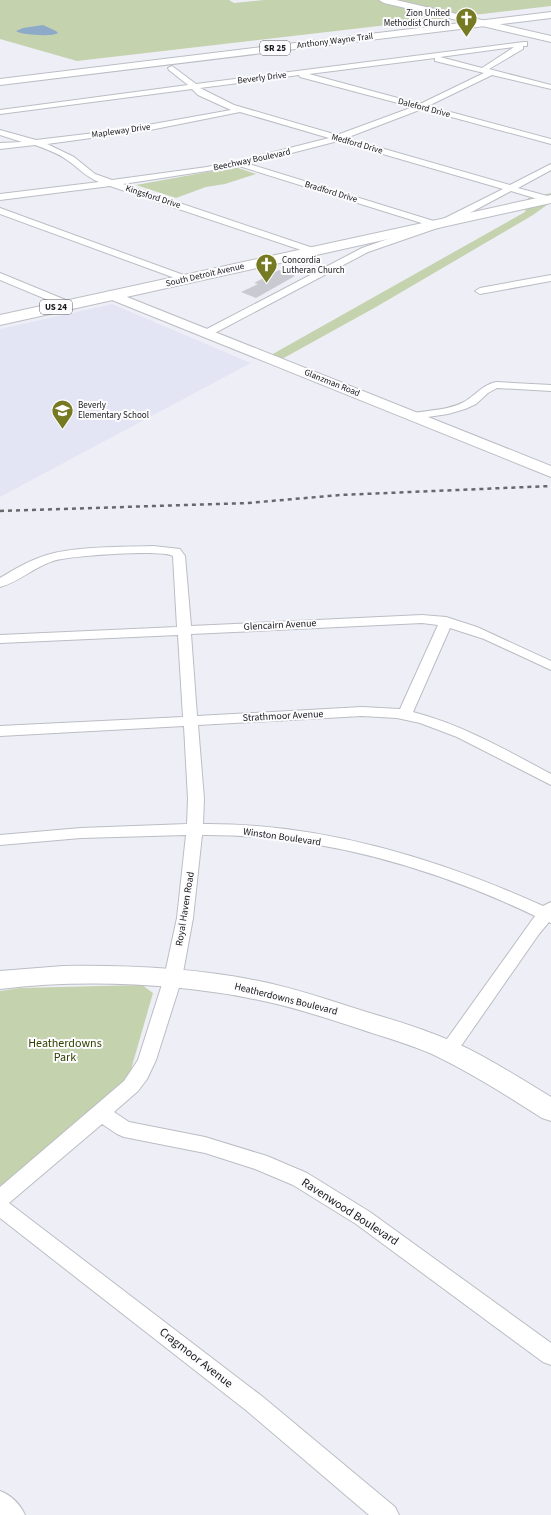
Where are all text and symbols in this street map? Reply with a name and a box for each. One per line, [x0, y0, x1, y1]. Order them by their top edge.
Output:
church icon: Zion United Methodist Church [453, 5, 479, 38]
place label: Zion United Methodist Church [384, 7, 450, 30]
street label: Anthony Wayne Trail [296, 30, 374, 52]
road number: SR 25 [260, 41, 290, 55]
street label: Beverly Drive [237, 68, 288, 87]
street label: Daleford Drive [396, 95, 452, 121]
street label: Mapleway Drive [91, 120, 152, 142]
street label: Medford Drive [330, 130, 385, 158]
street label: Beechway Boulevard [212, 145, 292, 175]
street label: Bradford Drive [303, 178, 359, 206]
street label: Kingsford Drive [124, 182, 183, 212]
church icon: Concordia Lutheran Church [253, 252, 279, 285]
place label: Concordia Lutheran Church [282, 254, 345, 277]
street label: South Detroit Avenue [165, 260, 246, 290]
road number: US 24 [40, 300, 72, 314]
street label: Glanzman Road [302, 366, 362, 400]
school or university icon: Beverly Elementary School [50, 397, 76, 430]
place label: Beverly Elementary School [78, 399, 149, 422]
street label: Glencairn Avenue [243, 616, 317, 634]
street label: Strathmoor Avenue [242, 707, 324, 725]
street label: Winston Boulevard [242, 825, 322, 849]
street label: Royal Haven Road [172, 871, 198, 947]
street label: Heatherdowns Boulevard [233, 979, 339, 1019]
park label: Heatherdowns Park [28, 1035, 102, 1066]
street label: Ravenwood Boulevard [298, 1174, 402, 1250]
street label: Cragmoor Avenue [156, 1324, 236, 1392]

